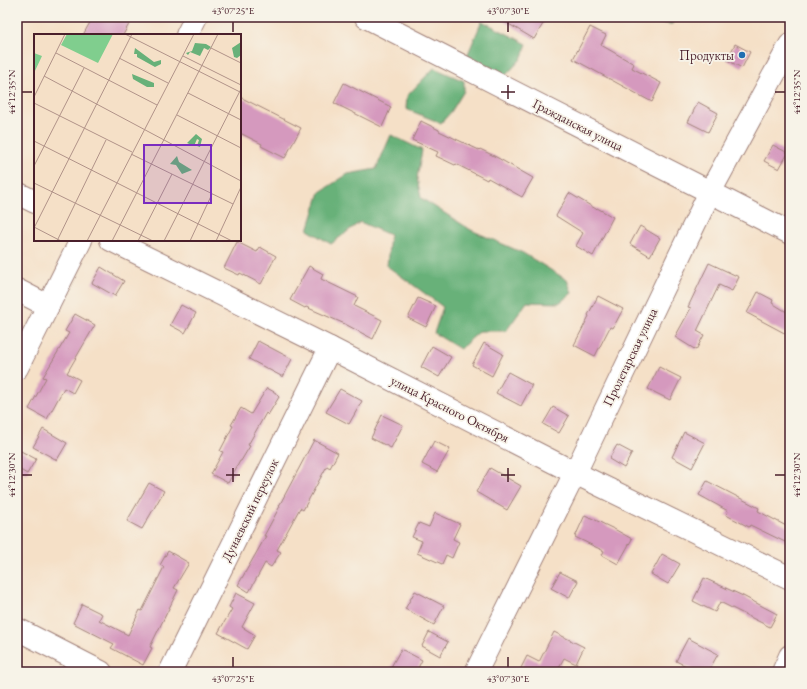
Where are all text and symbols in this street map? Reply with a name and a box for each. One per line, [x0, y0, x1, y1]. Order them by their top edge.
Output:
text: 43°07'25"E [212, 4, 255, 17]
text: 43°07'30"E [487, 4, 530, 17]
inset map [34, 34, 241, 241]
place label: Продукты [679, 47, 734, 64]
marker: Продукты [737, 50, 747, 60]
text: 44°12'35"N [5, 69, 18, 114]
text: 44°12'35"N [790, 69, 803, 114]
street label: Гражданская улица [530, 95, 627, 155]
street label: Пролетарская улица [599, 304, 662, 409]
street label: улица Красного Октября [388, 372, 512, 446]
text: 44°12'30"N [5, 452, 18, 497]
text: 44°12'30"N [790, 452, 803, 497]
street label: Дунаевский переулок [218, 455, 283, 564]
text: 43°07'25"E [212, 672, 255, 685]
text: 43°07'30"E [487, 672, 530, 685]

